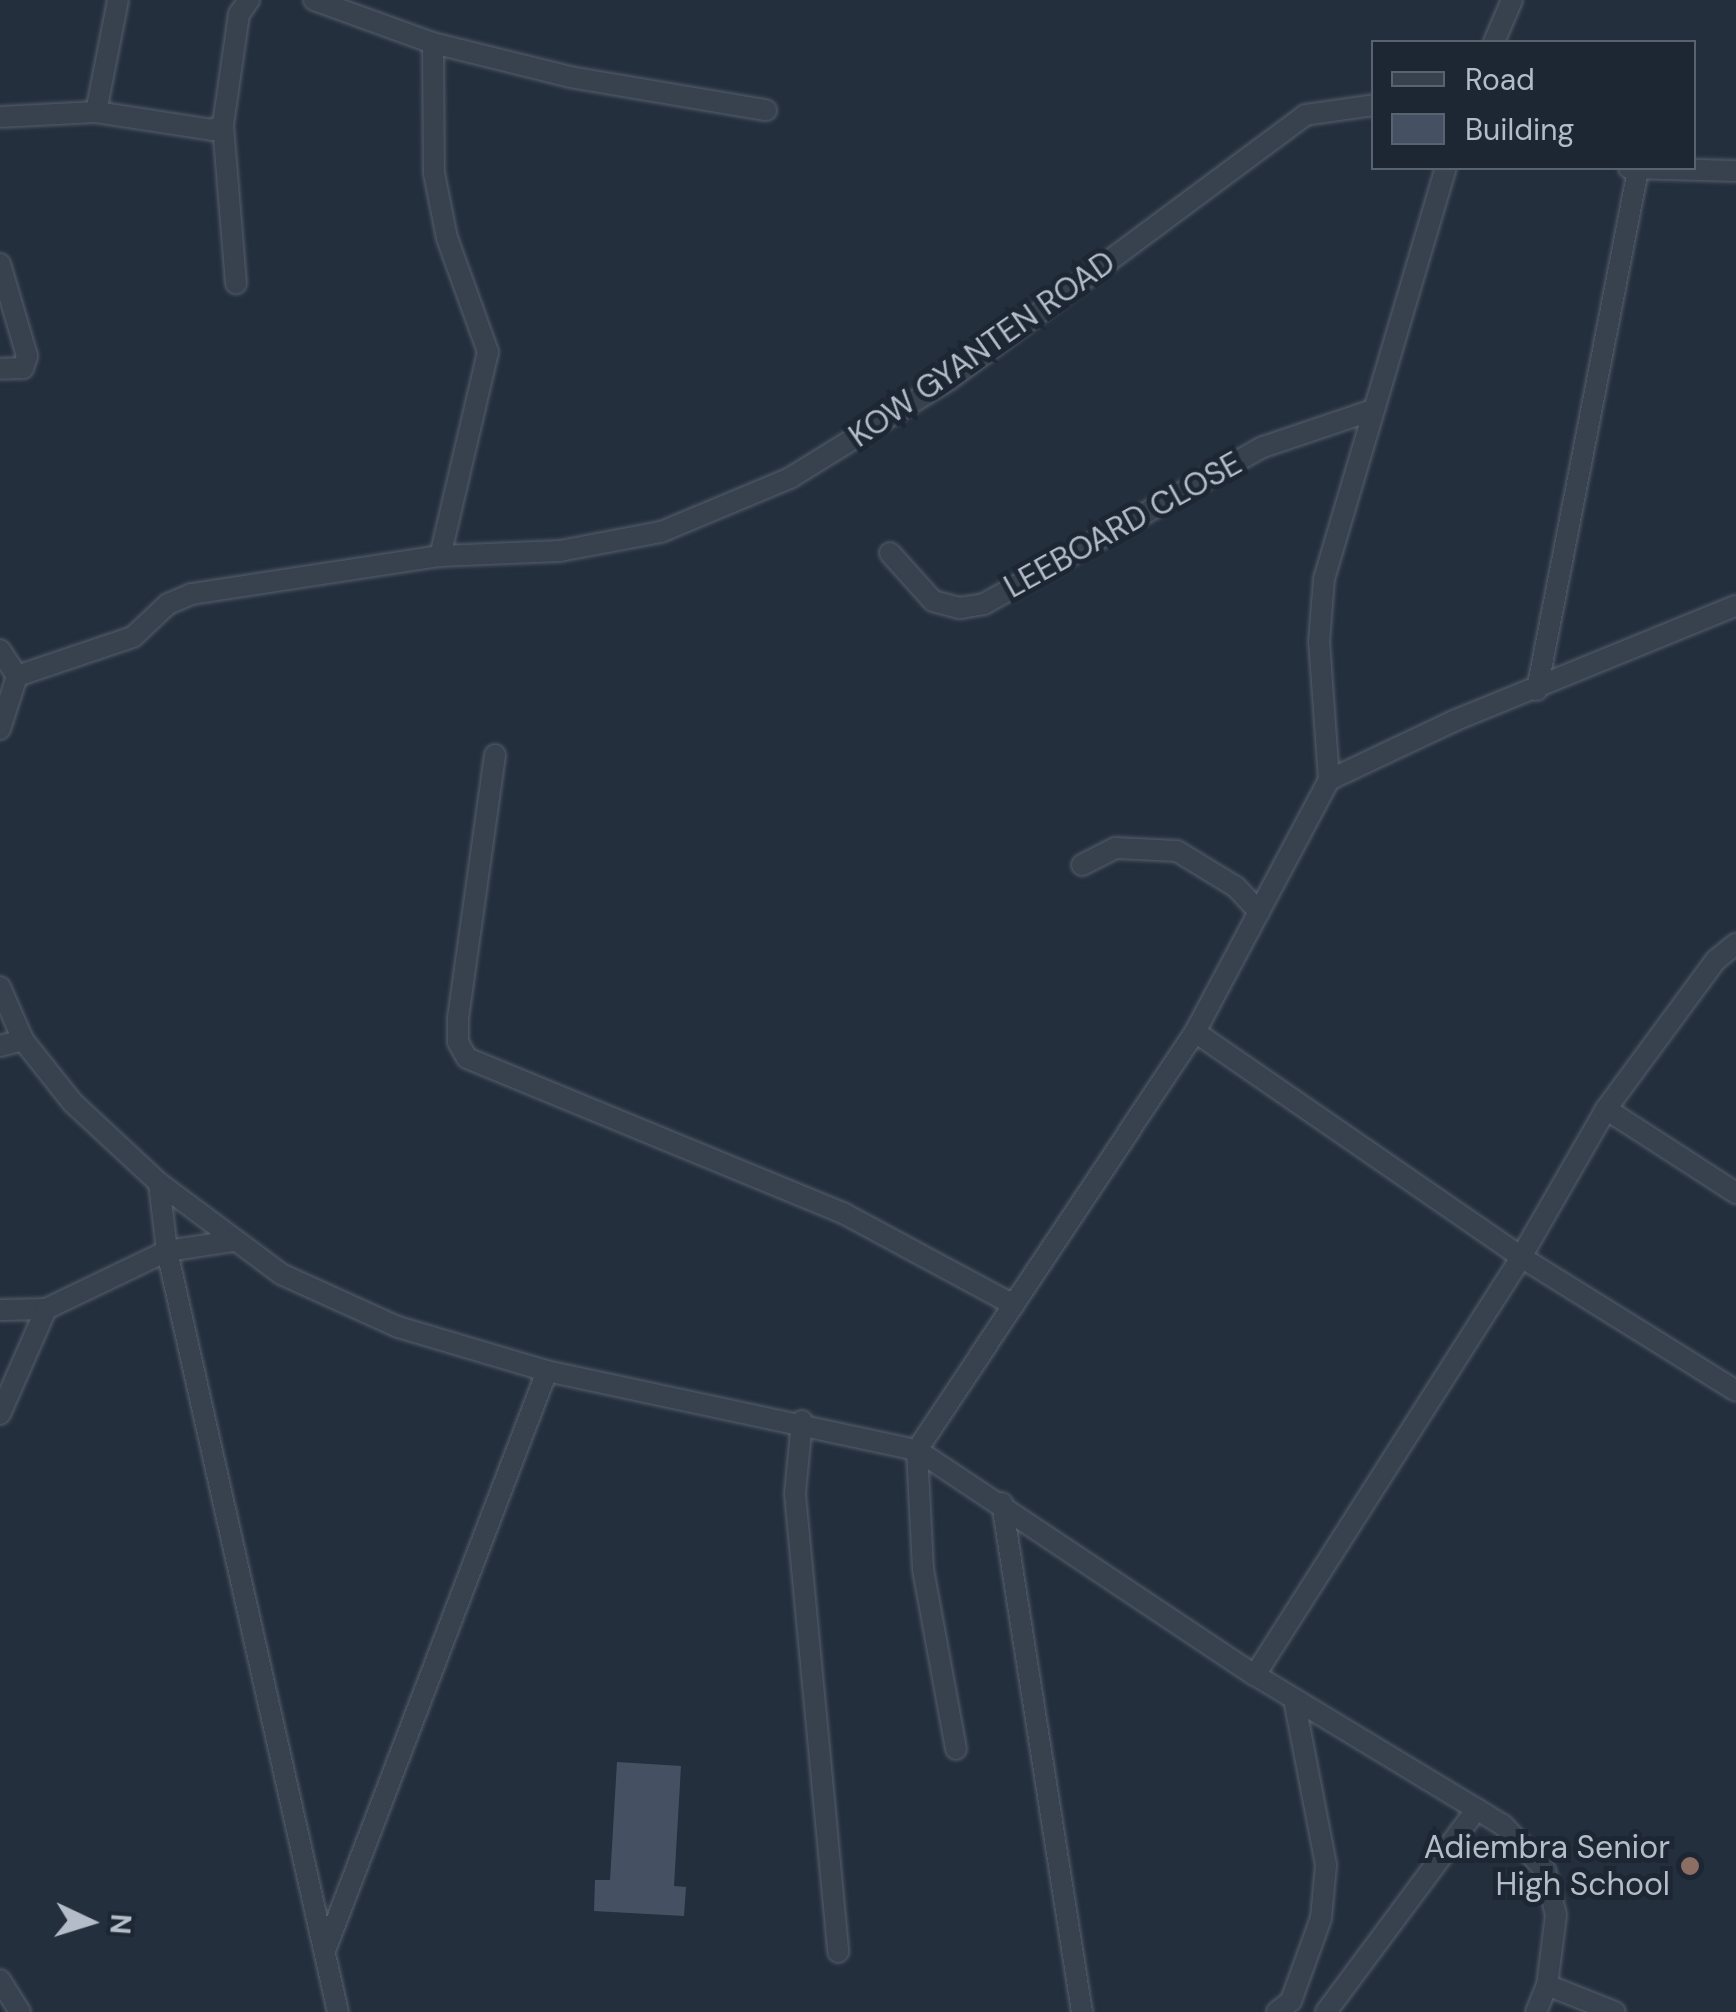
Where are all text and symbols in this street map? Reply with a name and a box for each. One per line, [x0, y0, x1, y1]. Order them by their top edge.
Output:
legend [1371, 40, 1696, 170]
text: Road [1465, 60, 1535, 99]
text: Building [1465, 110, 1574, 149]
street label: KOW GYANTEN ROAD [842, 243, 1122, 455]
street label: LEEBOARD CLOSE [998, 444, 1248, 606]
place label: Adiembra Senior High School [1424, 1829, 1670, 1904]
marker: Adiembra Senior High School [1679, 1855, 1701, 1877]
north arrow [40, 1872, 140, 1972]
text: N [101, 1913, 140, 1936]

